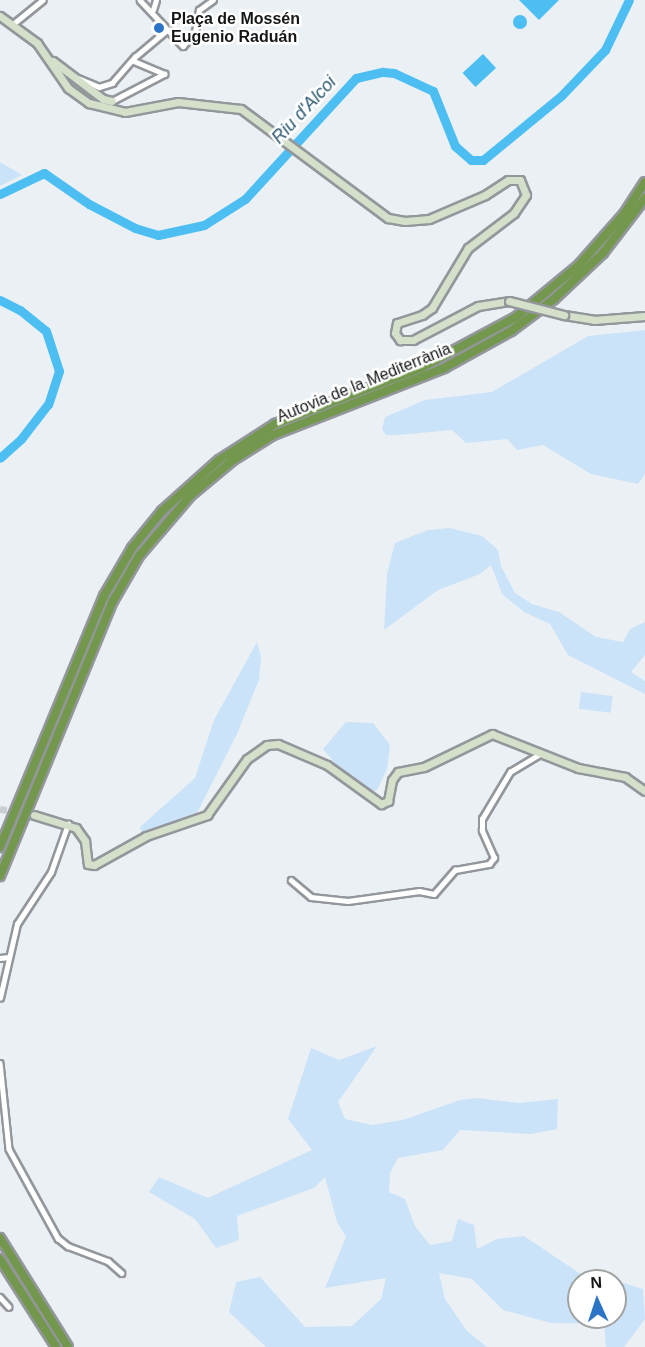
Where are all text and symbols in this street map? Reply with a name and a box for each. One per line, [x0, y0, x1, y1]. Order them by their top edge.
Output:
place label: Plaça de Mossén Eugenio Raduán [171, 9, 300, 47]
marker: Plaça de Mossén Eugenio Raduán [152, 21, 166, 35]
water label: Riu d'Alcoi [267, 72, 341, 148]
street label: Autovia de la Mediterrània [274, 339, 454, 427]
north arrow [567, 1269, 627, 1329]
text: N [590, 1274, 602, 1291]

